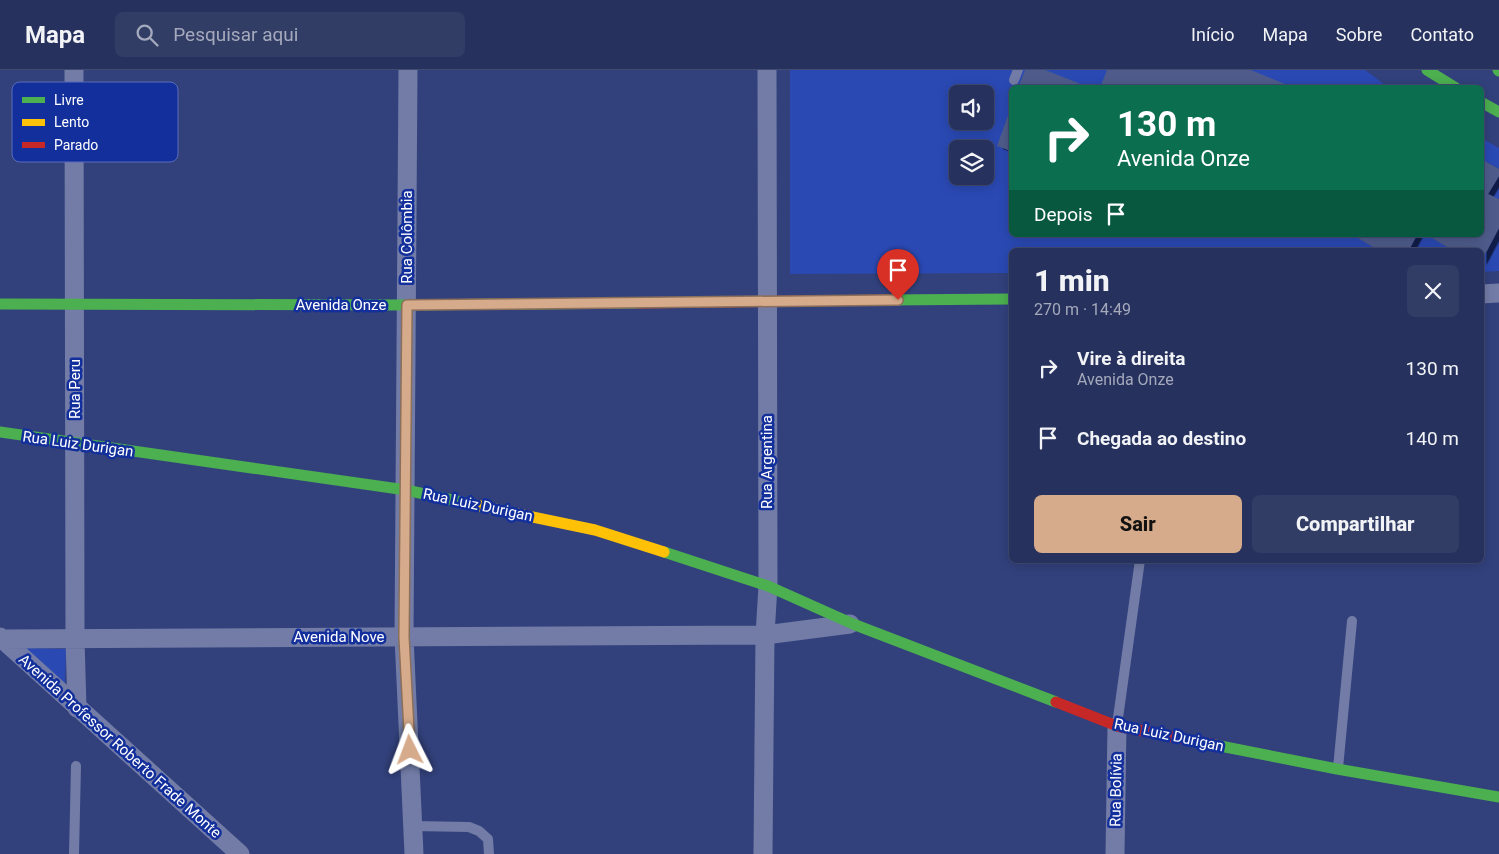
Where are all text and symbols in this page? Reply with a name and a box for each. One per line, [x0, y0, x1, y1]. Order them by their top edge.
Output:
search box [115, 12, 465, 57]
text: Mapa [25, 21, 85, 49]
icon: search [133, 21, 161, 49]
text: Pesquisar aqui [173, 23, 298, 46]
text: Início [1191, 24, 1234, 45]
text: Mapa [1262, 24, 1308, 45]
text: Sobre [1336, 24, 1382, 45]
text: Contato [1410, 24, 1474, 45]
legend [12, 82, 178, 162]
map controls [949, 85, 994, 185]
button: sound [949, 85, 994, 130]
text: Livre [54, 92, 84, 108]
text: 130 m [1117, 104, 1216, 145]
icon: right [1034, 105, 1099, 170]
text: Lento [54, 114, 89, 130]
text: Parado [54, 137, 98, 153]
button: layers [949, 140, 994, 185]
text: Avenida Onze [1117, 146, 1250, 171]
street label: Rua Colômbia [398, 190, 416, 284]
icon: arrive [1102, 200, 1130, 228]
text: Depois [1034, 203, 1092, 226]
pin [877, 249, 919, 300]
icon: arrive [884, 256, 912, 284]
text: 1 min [1034, 263, 1110, 298]
button: close [1407, 265, 1459, 317]
street label: Avenida Onze [296, 296, 386, 314]
text: 270 m · 14:49 [1034, 300, 1131, 319]
text: Vire à direita [1077, 347, 1186, 370]
icon: right [1034, 354, 1062, 382]
text: 130 m [1406, 357, 1459, 380]
street label: Rua Peru [66, 359, 84, 419]
text: Avenida Onze [1077, 370, 1174, 389]
street label: Rua Argentina [758, 415, 776, 509]
icon: arrive [1034, 424, 1062, 452]
street label: Rua Luiz Durigan [21, 427, 135, 461]
text: Chegada ao destino [1077, 427, 1246, 450]
text: 140 m [1406, 427, 1459, 450]
street label: Rua Luiz Durigan [421, 485, 535, 525]
button: Sair [1034, 495, 1242, 553]
button: Compartilhar [1252, 495, 1459, 553]
street label: Avenida Nove [293, 628, 385, 646]
street label: Avenida Professor Roberto Frade Monte [15, 650, 225, 842]
street label: Rua Luiz Durigan [1112, 715, 1226, 755]
position arrow [383, 723, 435, 775]
street label: Rua Bolívia [1106, 753, 1126, 827]

